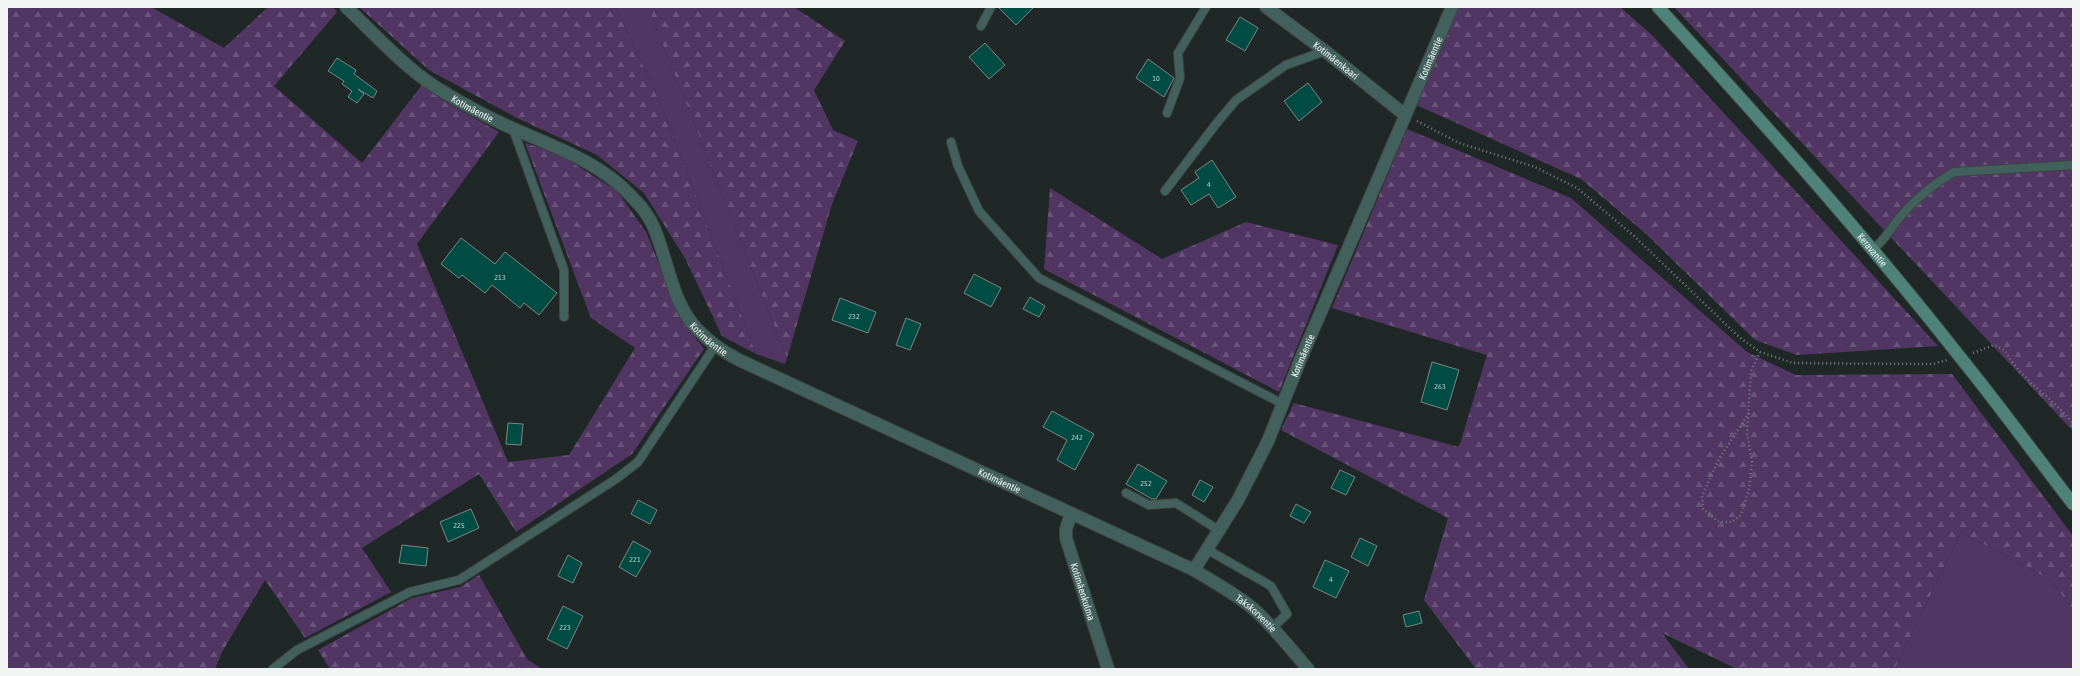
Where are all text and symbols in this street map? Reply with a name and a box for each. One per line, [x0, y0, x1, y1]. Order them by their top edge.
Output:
street label: Kotimäentie [1417, 34, 1445, 81]
street label: Kotimäenkaari [1311, 39, 1361, 82]
house number: 10 [1152, 74, 1160, 83]
street label: Kotimäentie [449, 93, 495, 125]
house number: 4 [1207, 180, 1211, 189]
street label: Keravantie [1855, 231, 1890, 269]
house number: 213 [494, 273, 506, 282]
house number: 232 [848, 312, 860, 321]
street label: Kotimäentie [688, 320, 730, 358]
street label: Kotimäentie [1289, 332, 1317, 379]
house number: 263 [1434, 382, 1446, 391]
house number: 242 [1071, 433, 1083, 442]
street label: Kotimäentie [976, 466, 1023, 495]
house number: 252 [1140, 479, 1152, 488]
house number: 225 [453, 521, 465, 530]
house number: 221 [629, 555, 641, 564]
street label: Kotimäenkulma [1068, 562, 1097, 622]
house number: 4 [1329, 575, 1333, 584]
street label: Takskorventie [1234, 592, 1279, 635]
house number: 223 [559, 623, 571, 632]

